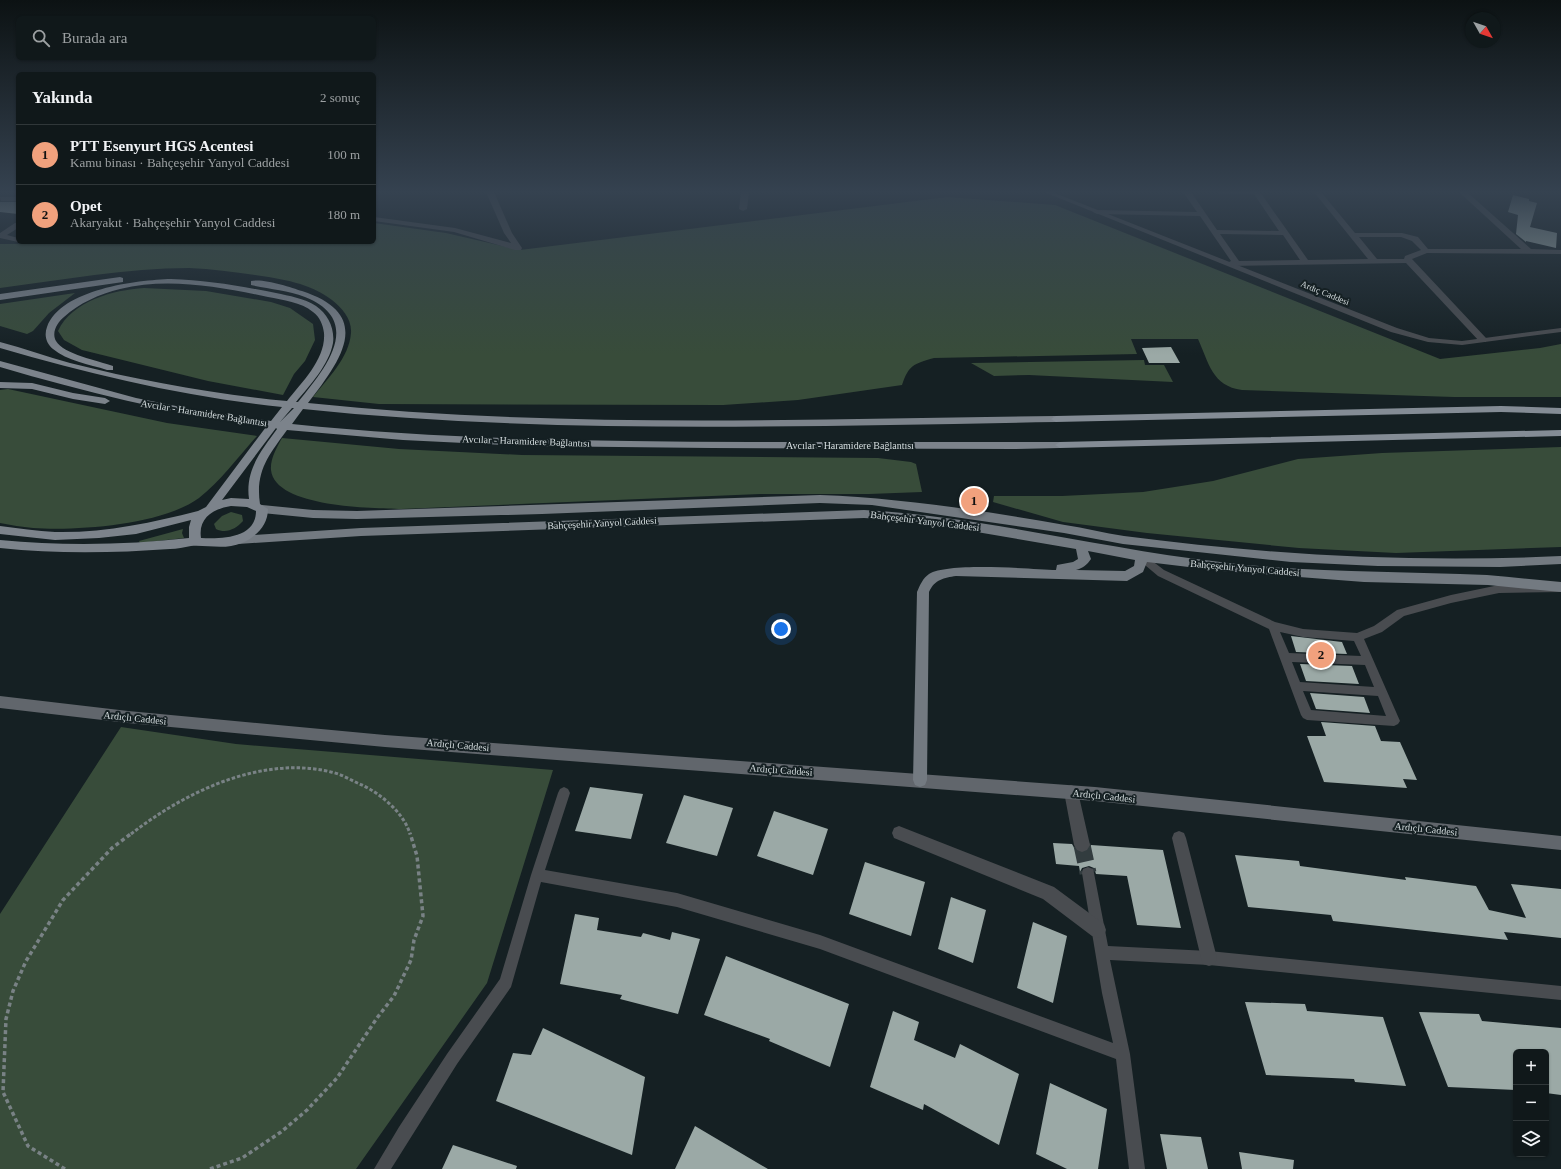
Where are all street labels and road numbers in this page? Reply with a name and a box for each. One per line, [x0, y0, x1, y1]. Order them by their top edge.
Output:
street label: Ardıç Caddesi [1299, 279, 1351, 308]
street label: Avcılar - Haramidere Bağlantısı [140, 398, 268, 428]
street label: Avcılar - Haramidere Bağlantısı [462, 433, 590, 449]
street label: Avcılar - Haramidere Bağlantısı [786, 440, 914, 451]
street label: Bahçeşehir Yanyol Caddesi [870, 509, 980, 533]
street label: Bahçeşehir Yanyol Caddesi [547, 515, 657, 531]
street label: Bahçeşehir Yanyol Caddesi [1190, 558, 1300, 578]
street label: Ardıçlı Caddesi [103, 709, 167, 727]
street label: Ardıçlı Caddesi [426, 737, 490, 753]
street label: Ardıçlı Caddesi [749, 762, 813, 778]
street label: Ardıçlı Caddesi [1072, 787, 1136, 805]
street label: Ardıçlı Caddesi [1394, 820, 1458, 838]

